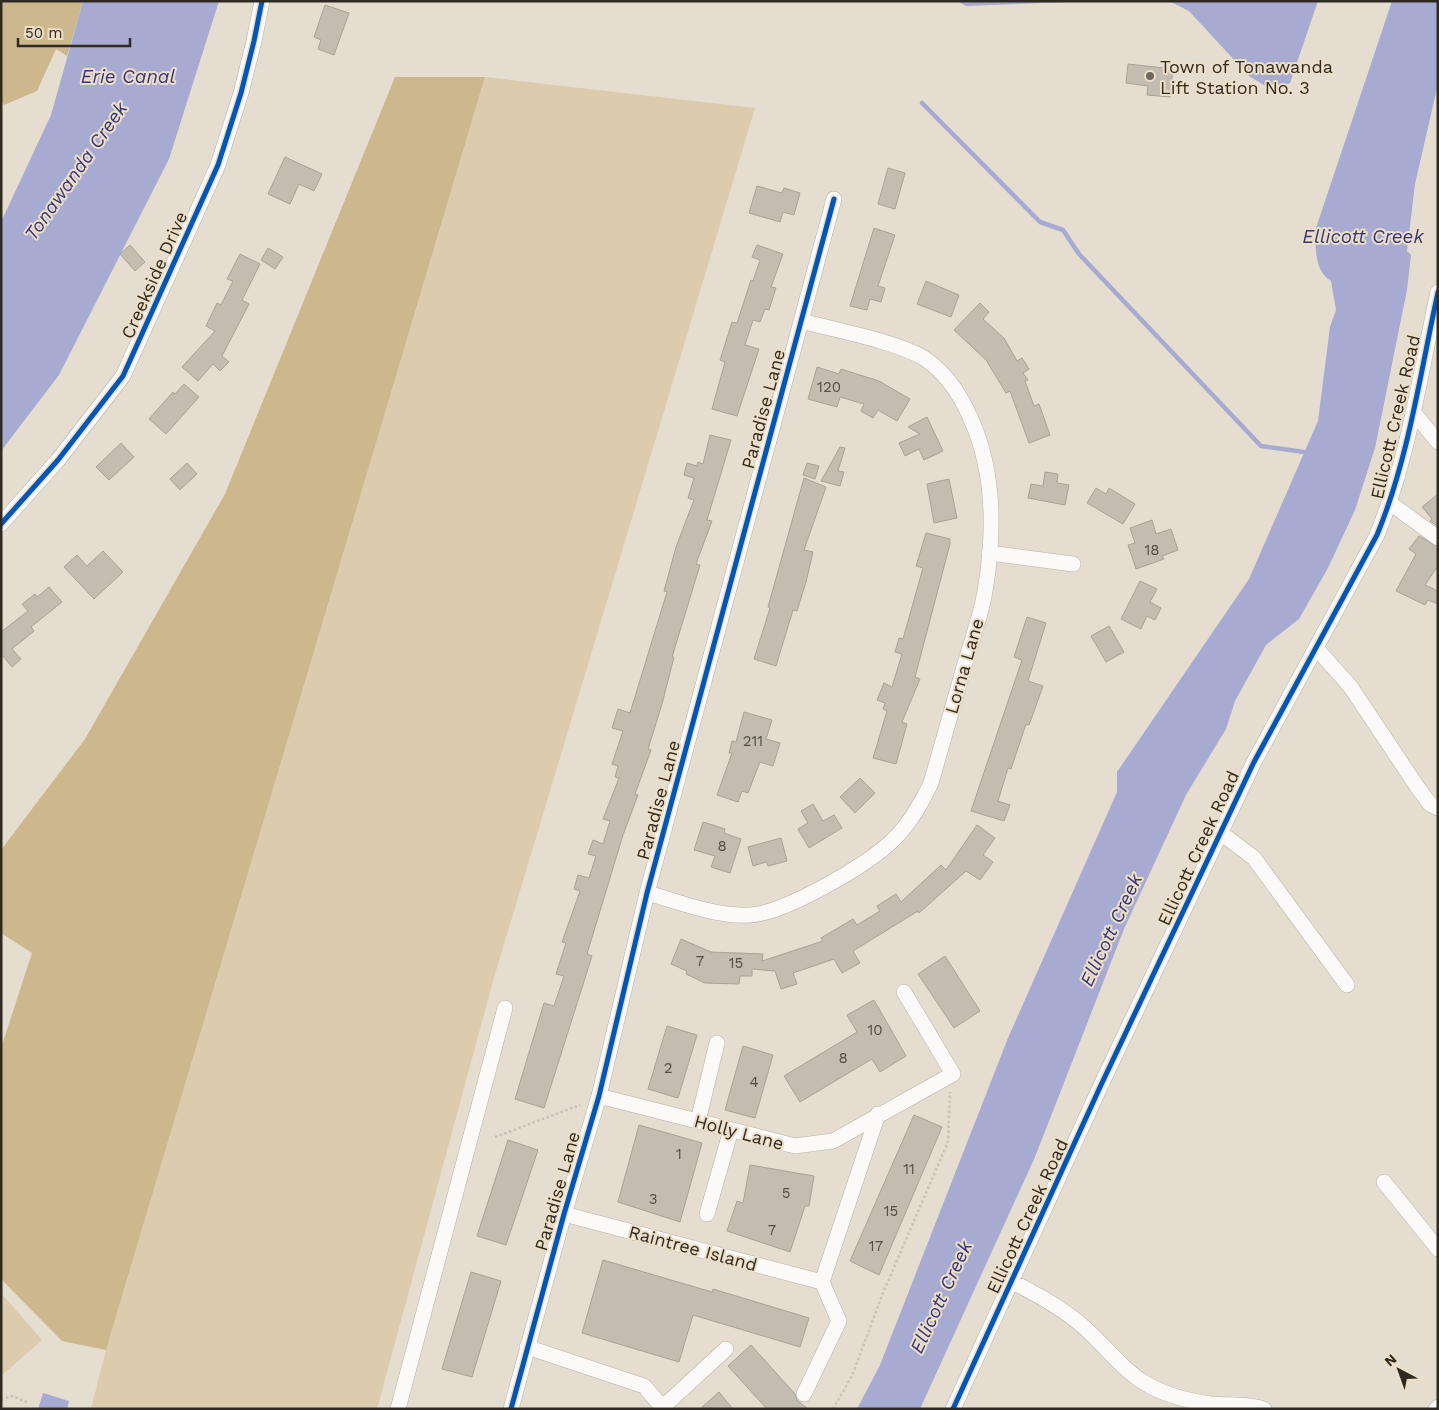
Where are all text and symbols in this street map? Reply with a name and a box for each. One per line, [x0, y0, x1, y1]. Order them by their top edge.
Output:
scale bar [18, 15, 130, 47]
text: 50 m [25, 24, 62, 42]
place label: Town of Tonawanda Lift Station No. 3 [1160, 56, 1333, 98]
water label: Erie Canal [81, 65, 176, 88]
marker: Town of Tonawanda Lift Station No. 3 [1144, 70, 1156, 82]
water label: Tonawanda Creek [20, 97, 133, 245]
street label: Creekside Drive [117, 208, 191, 342]
water label: Ellicott Creek [1302, 225, 1424, 248]
street label: Ellicott Creek Road [1366, 333, 1424, 501]
street label: Paradise Lane [737, 347, 789, 471]
house number: 120 [817, 378, 841, 396]
house number: 18 [1144, 541, 1160, 559]
street label: Lorna Lane [940, 616, 988, 716]
house number: 211 [743, 732, 763, 750]
street label: Paradise Lane [632, 738, 684, 862]
street label: Ellicott Creek Road [1153, 767, 1243, 929]
house number: 8 [717, 837, 727, 855]
water label: Ellicott Creek [1075, 869, 1147, 990]
house number: 7 [696, 952, 704, 970]
house number: 15 [729, 954, 743, 972]
house number: 10 [867, 1021, 883, 1039]
house number: 8 [838, 1049, 848, 1067]
house number: 2 [664, 1059, 672, 1077]
house number: 4 [749, 1073, 759, 1091]
street label: Holly Lane [692, 1110, 786, 1154]
street label: Paradise Lane [530, 1129, 584, 1253]
street label: Ellicott Creek Road [982, 1135, 1072, 1297]
house number: 1 [676, 1145, 682, 1163]
house number: 11 [903, 1160, 915, 1178]
house number: 5 [782, 1184, 790, 1202]
house number: 3 [649, 1190, 657, 1208]
house number: 15 [884, 1202, 898, 1220]
street label: Raintree Island [626, 1221, 760, 1275]
house number: 7 [768, 1221, 776, 1239]
water label: Ellicott Creek [905, 1236, 977, 1357]
house number: 17 [869, 1237, 883, 1255]
north arrow [1374, 1345, 1424, 1395]
text: N [1381, 1351, 1400, 1370]

